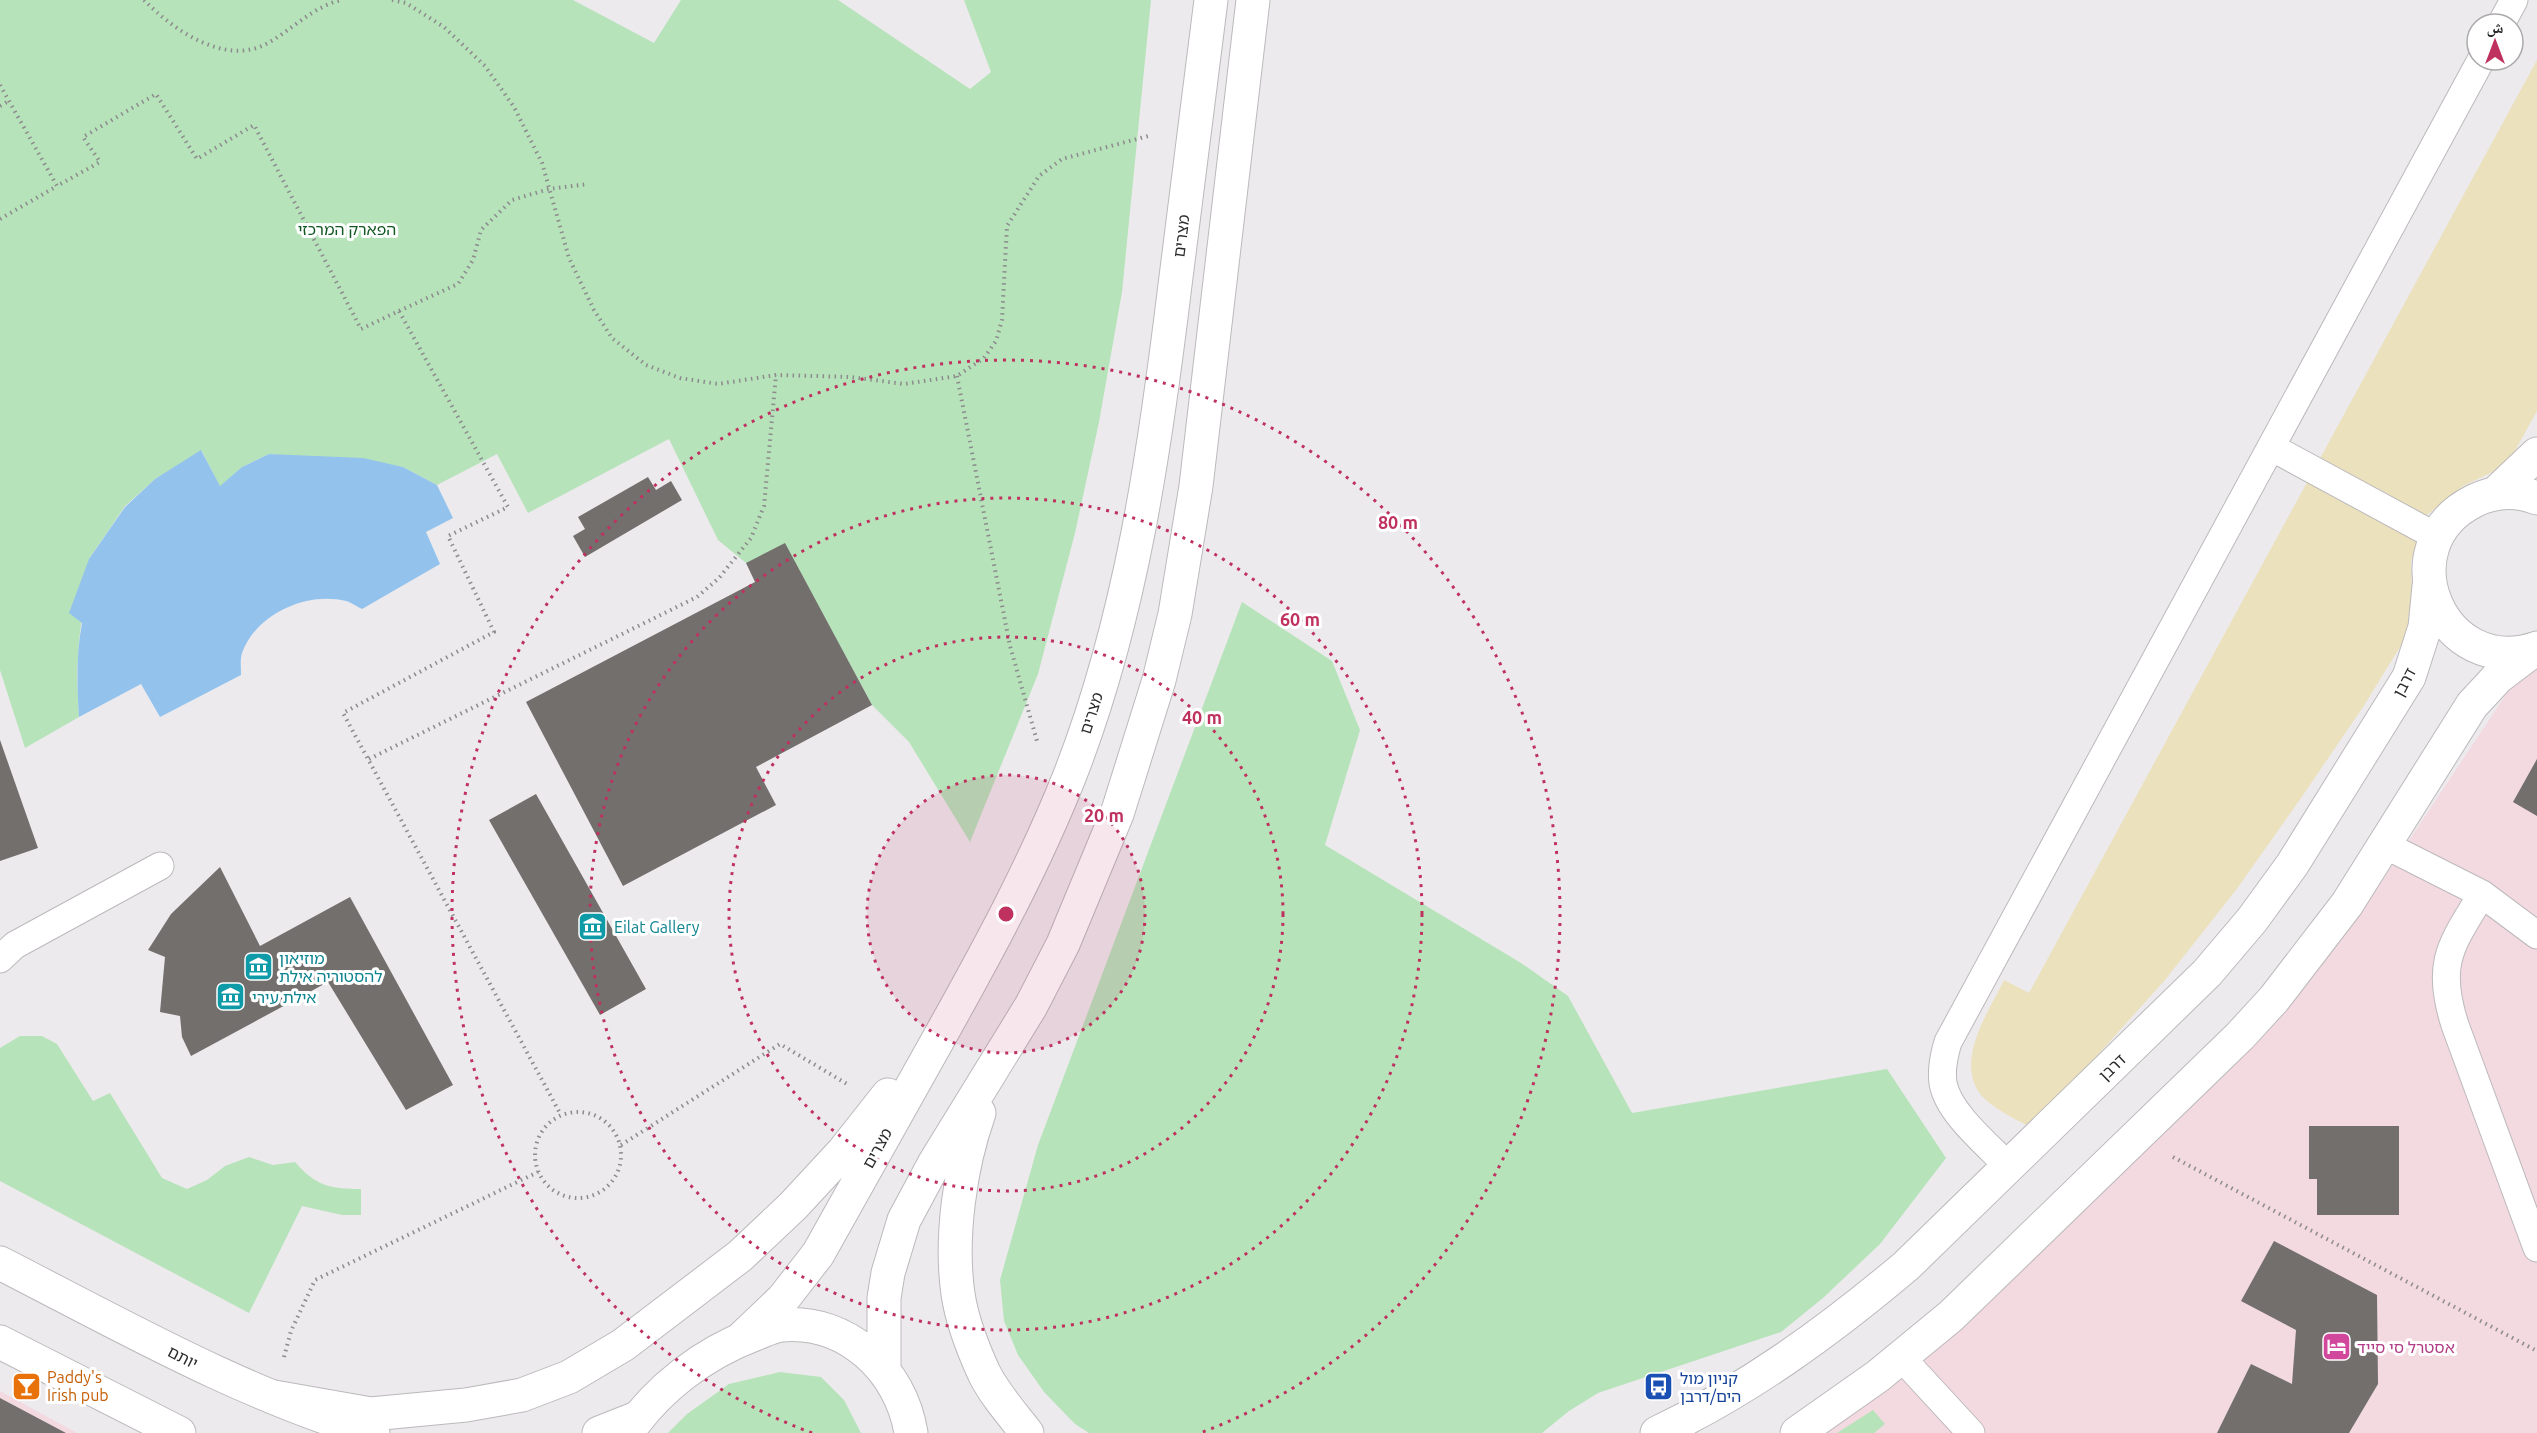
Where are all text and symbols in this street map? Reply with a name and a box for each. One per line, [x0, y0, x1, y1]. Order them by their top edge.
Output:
north arrow [2465, 12, 2525, 72]
text: ش [2487, 18, 2504, 37]
street label: מצרים [1169, 214, 1193, 258]
park label: הפארק המרכזי [298, 220, 396, 238]
text: 80 m [1378, 512, 1418, 532]
text: 60 m [1280, 609, 1320, 629]
street label: דרבן [2389, 664, 2419, 700]
street label: מצרים [1076, 690, 1106, 736]
text: 40 m [1182, 707, 1222, 727]
text: 20 m [1084, 805, 1124, 825]
centre of rings [996, 904, 1016, 924]
museum icon: Eilat Gallery [577, 911, 609, 943]
place label: Eilat Gallery [614, 918, 700, 936]
place label: מוזיאון להסטוריה אילת [279, 949, 383, 985]
museum icon: מוזיאון להסטוריה אילת [242, 951, 274, 983]
museum icon: אילת עירי [215, 981, 247, 1013]
place label: אילת עירי [252, 988, 316, 1006]
street label: דרבן [2095, 1050, 2129, 1084]
street label: מצרים [859, 1125, 895, 1171]
hotel icon: אסטרל סי סייד [2320, 1331, 2352, 1363]
place label: אסטרל סי סייד [2357, 1338, 2455, 1356]
street label: יותם [165, 1342, 201, 1372]
place label: Paddy's Irish pub [47, 1368, 109, 1404]
place label: קניון מול הים/דרבן [1680, 1369, 1741, 1405]
bar icon: Paddy's Irish pub [10, 1370, 42, 1402]
bus stop icon: קניון מול הים/דרבן [1643, 1371, 1675, 1403]

